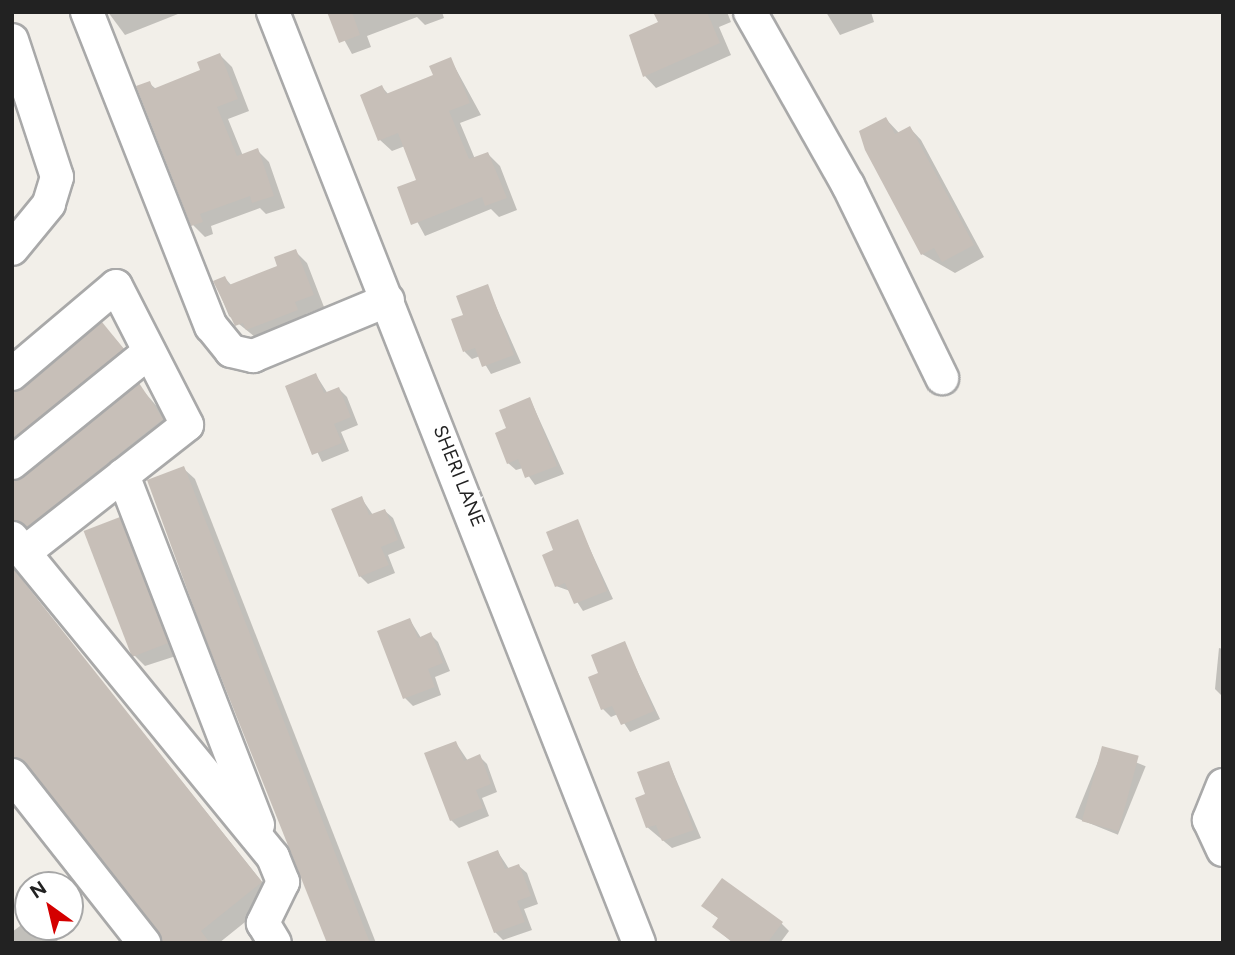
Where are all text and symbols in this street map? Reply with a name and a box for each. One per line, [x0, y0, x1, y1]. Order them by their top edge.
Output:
street label: SHERI LANE [428, 422, 490, 530]
north arrow [14, 871, 84, 941]
text: N [26, 876, 51, 903]

